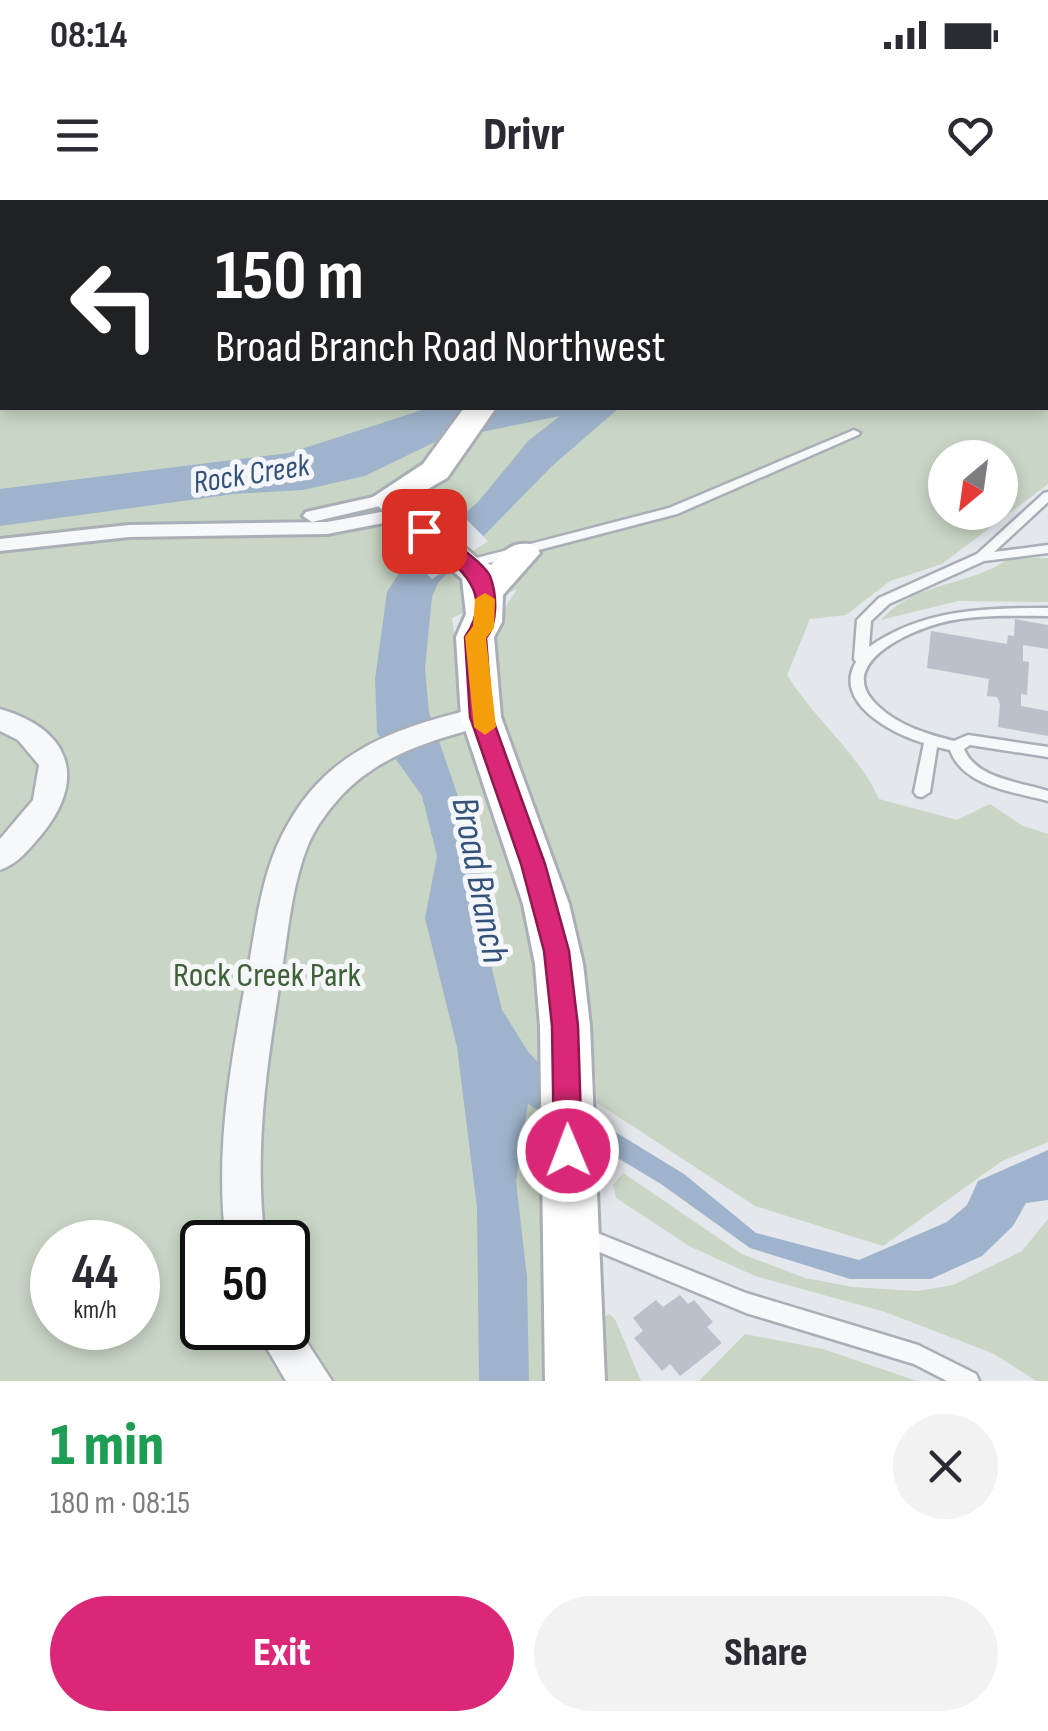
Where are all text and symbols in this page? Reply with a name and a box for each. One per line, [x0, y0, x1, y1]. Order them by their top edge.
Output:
text: 08:14 [50, 13, 127, 58]
icon: menu [50, 108, 105, 163]
text: Drivr [483, 108, 565, 163]
icon: heart [943, 108, 998, 163]
text: 150 m [215, 235, 364, 319]
icon: left [50, 240, 180, 370]
text: Broad Branch Road Northwest [215, 320, 666, 375]
north arrow [928, 440, 1018, 530]
map controls [928, 440, 1018, 530]
water label: Rock Creek [190, 446, 313, 503]
pin [382, 489, 467, 574]
icon: arrive [397, 504, 452, 559]
water label: Broad Branch [441, 794, 518, 967]
park label: Rock Creek Park [173, 954, 362, 997]
position arrow [516, 1099, 620, 1203]
speed limit sign: 50 [180, 1220, 310, 1350]
text: 44 [72, 1243, 118, 1303]
text: km/h [73, 1295, 117, 1326]
text: 1 min [50, 1410, 164, 1482]
button: close [893, 1414, 998, 1519]
text: 180 m · 08:15 [50, 1484, 190, 1523]
button: Exit [50, 1596, 514, 1711]
button: Share [534, 1596, 998, 1711]

